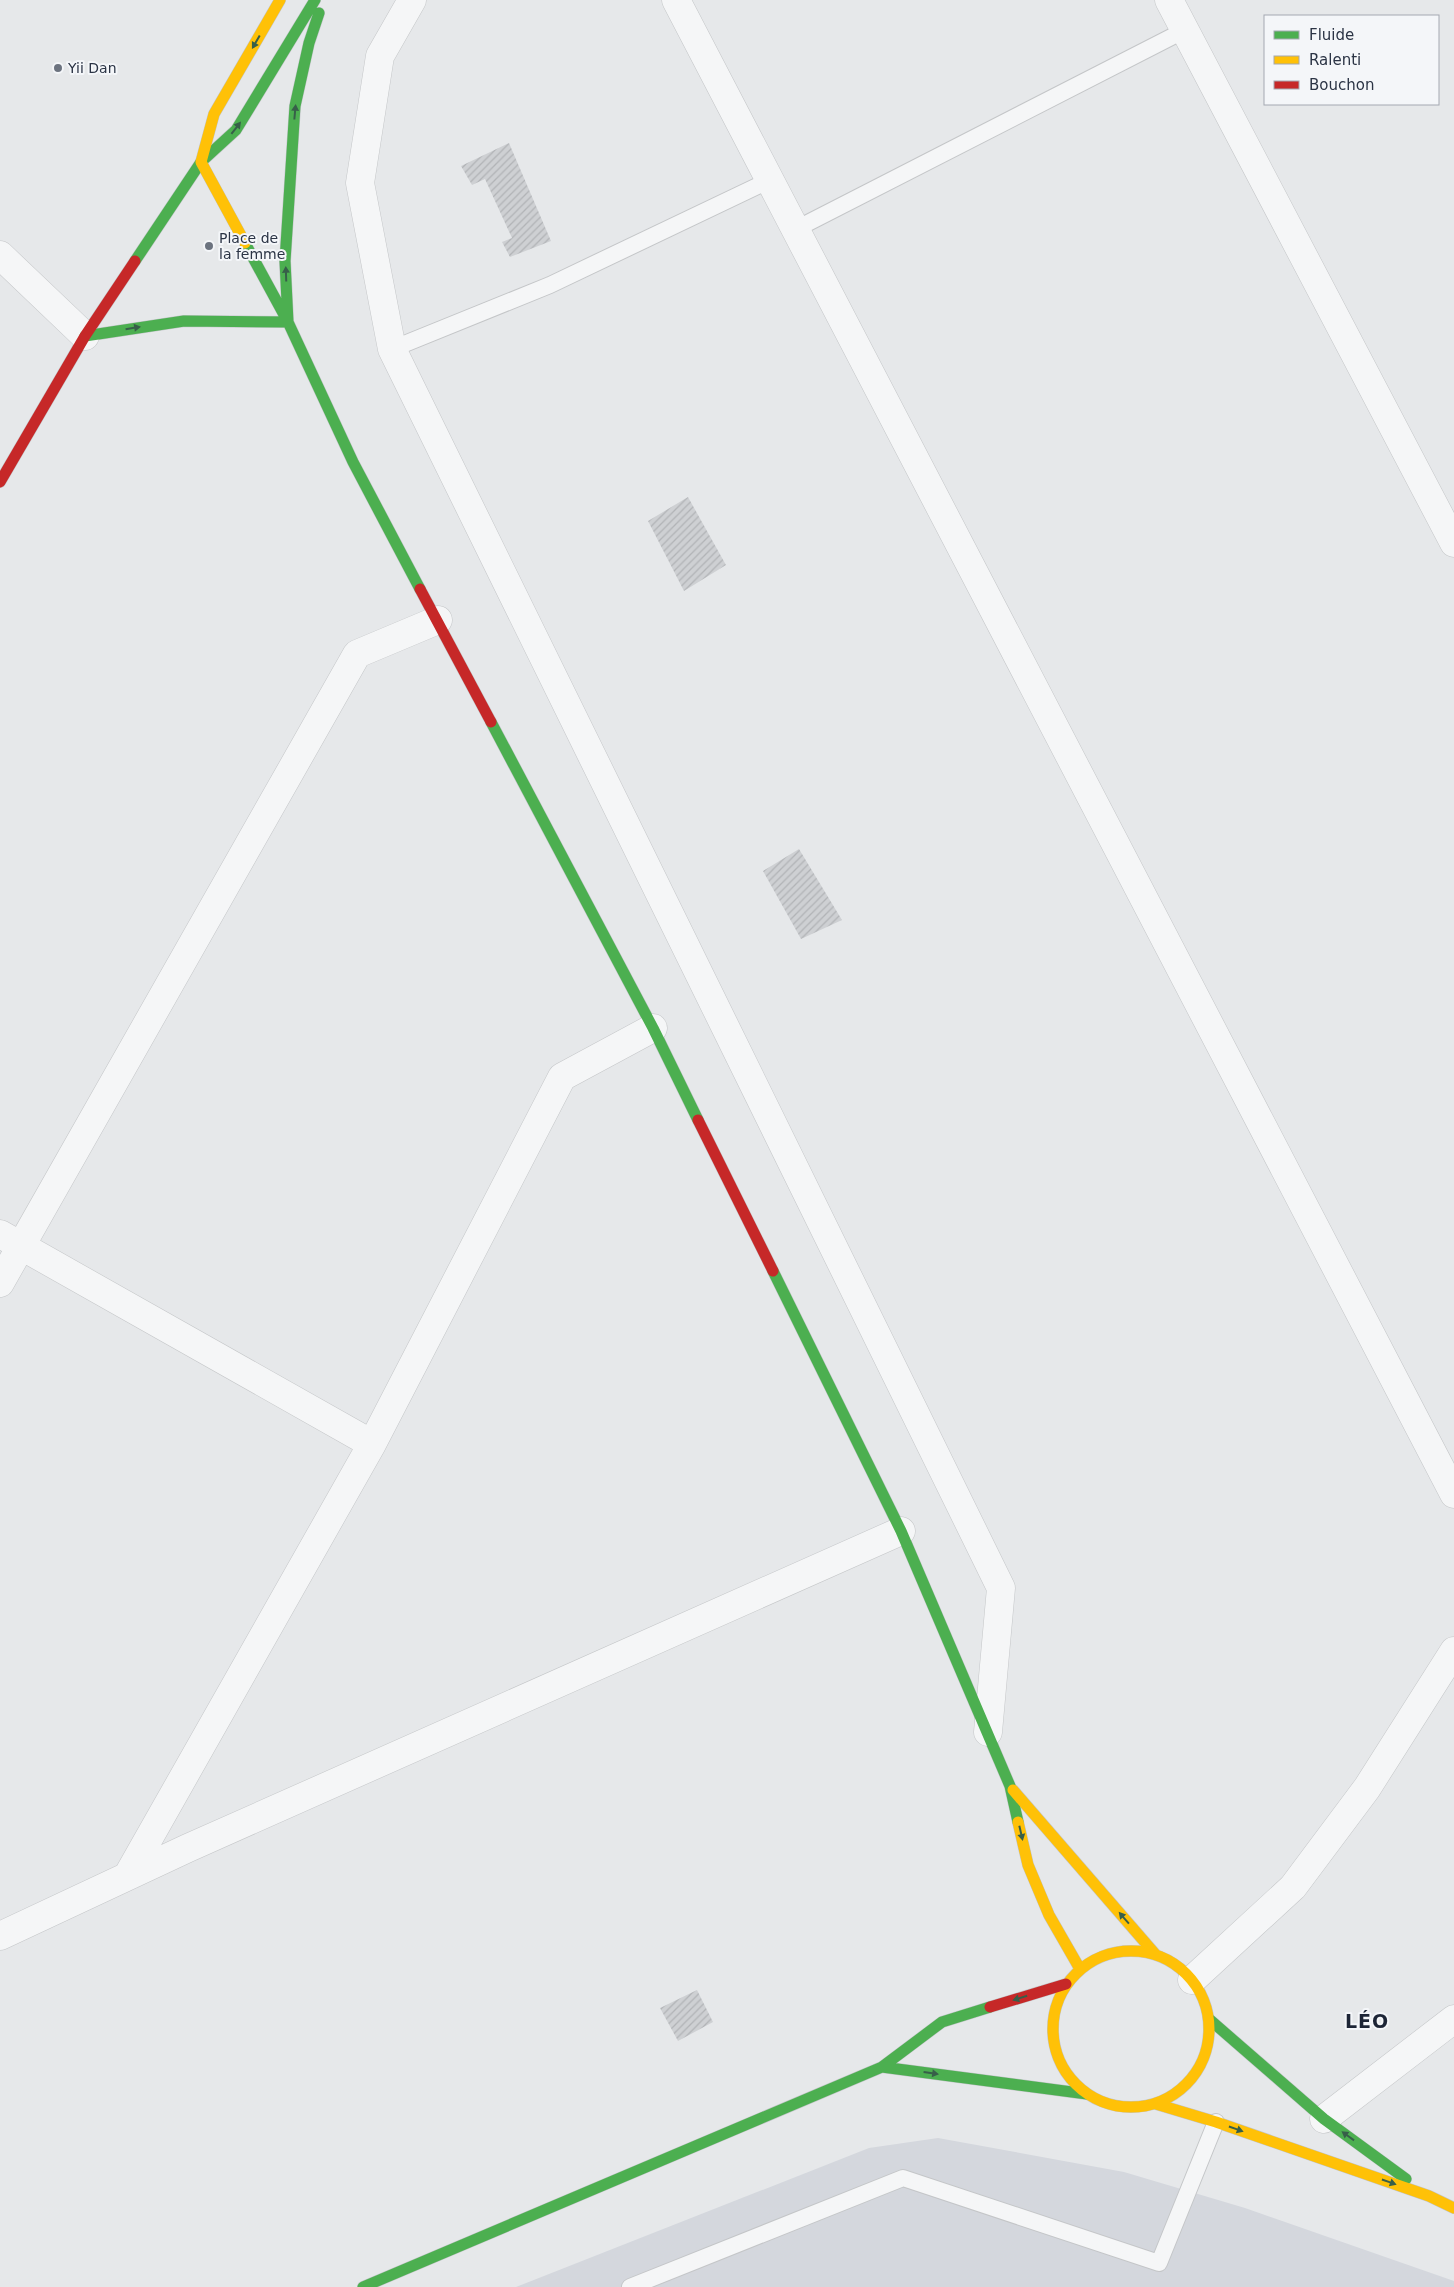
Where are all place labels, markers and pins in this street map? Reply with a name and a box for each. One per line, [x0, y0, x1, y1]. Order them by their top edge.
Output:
place label: Yii Dan [67, 60, 117, 76]
marker: Yii Dan [52, 62, 64, 74]
place label: Place de la femme [219, 230, 285, 262]
marker: Place de la femme [203, 240, 215, 252]

